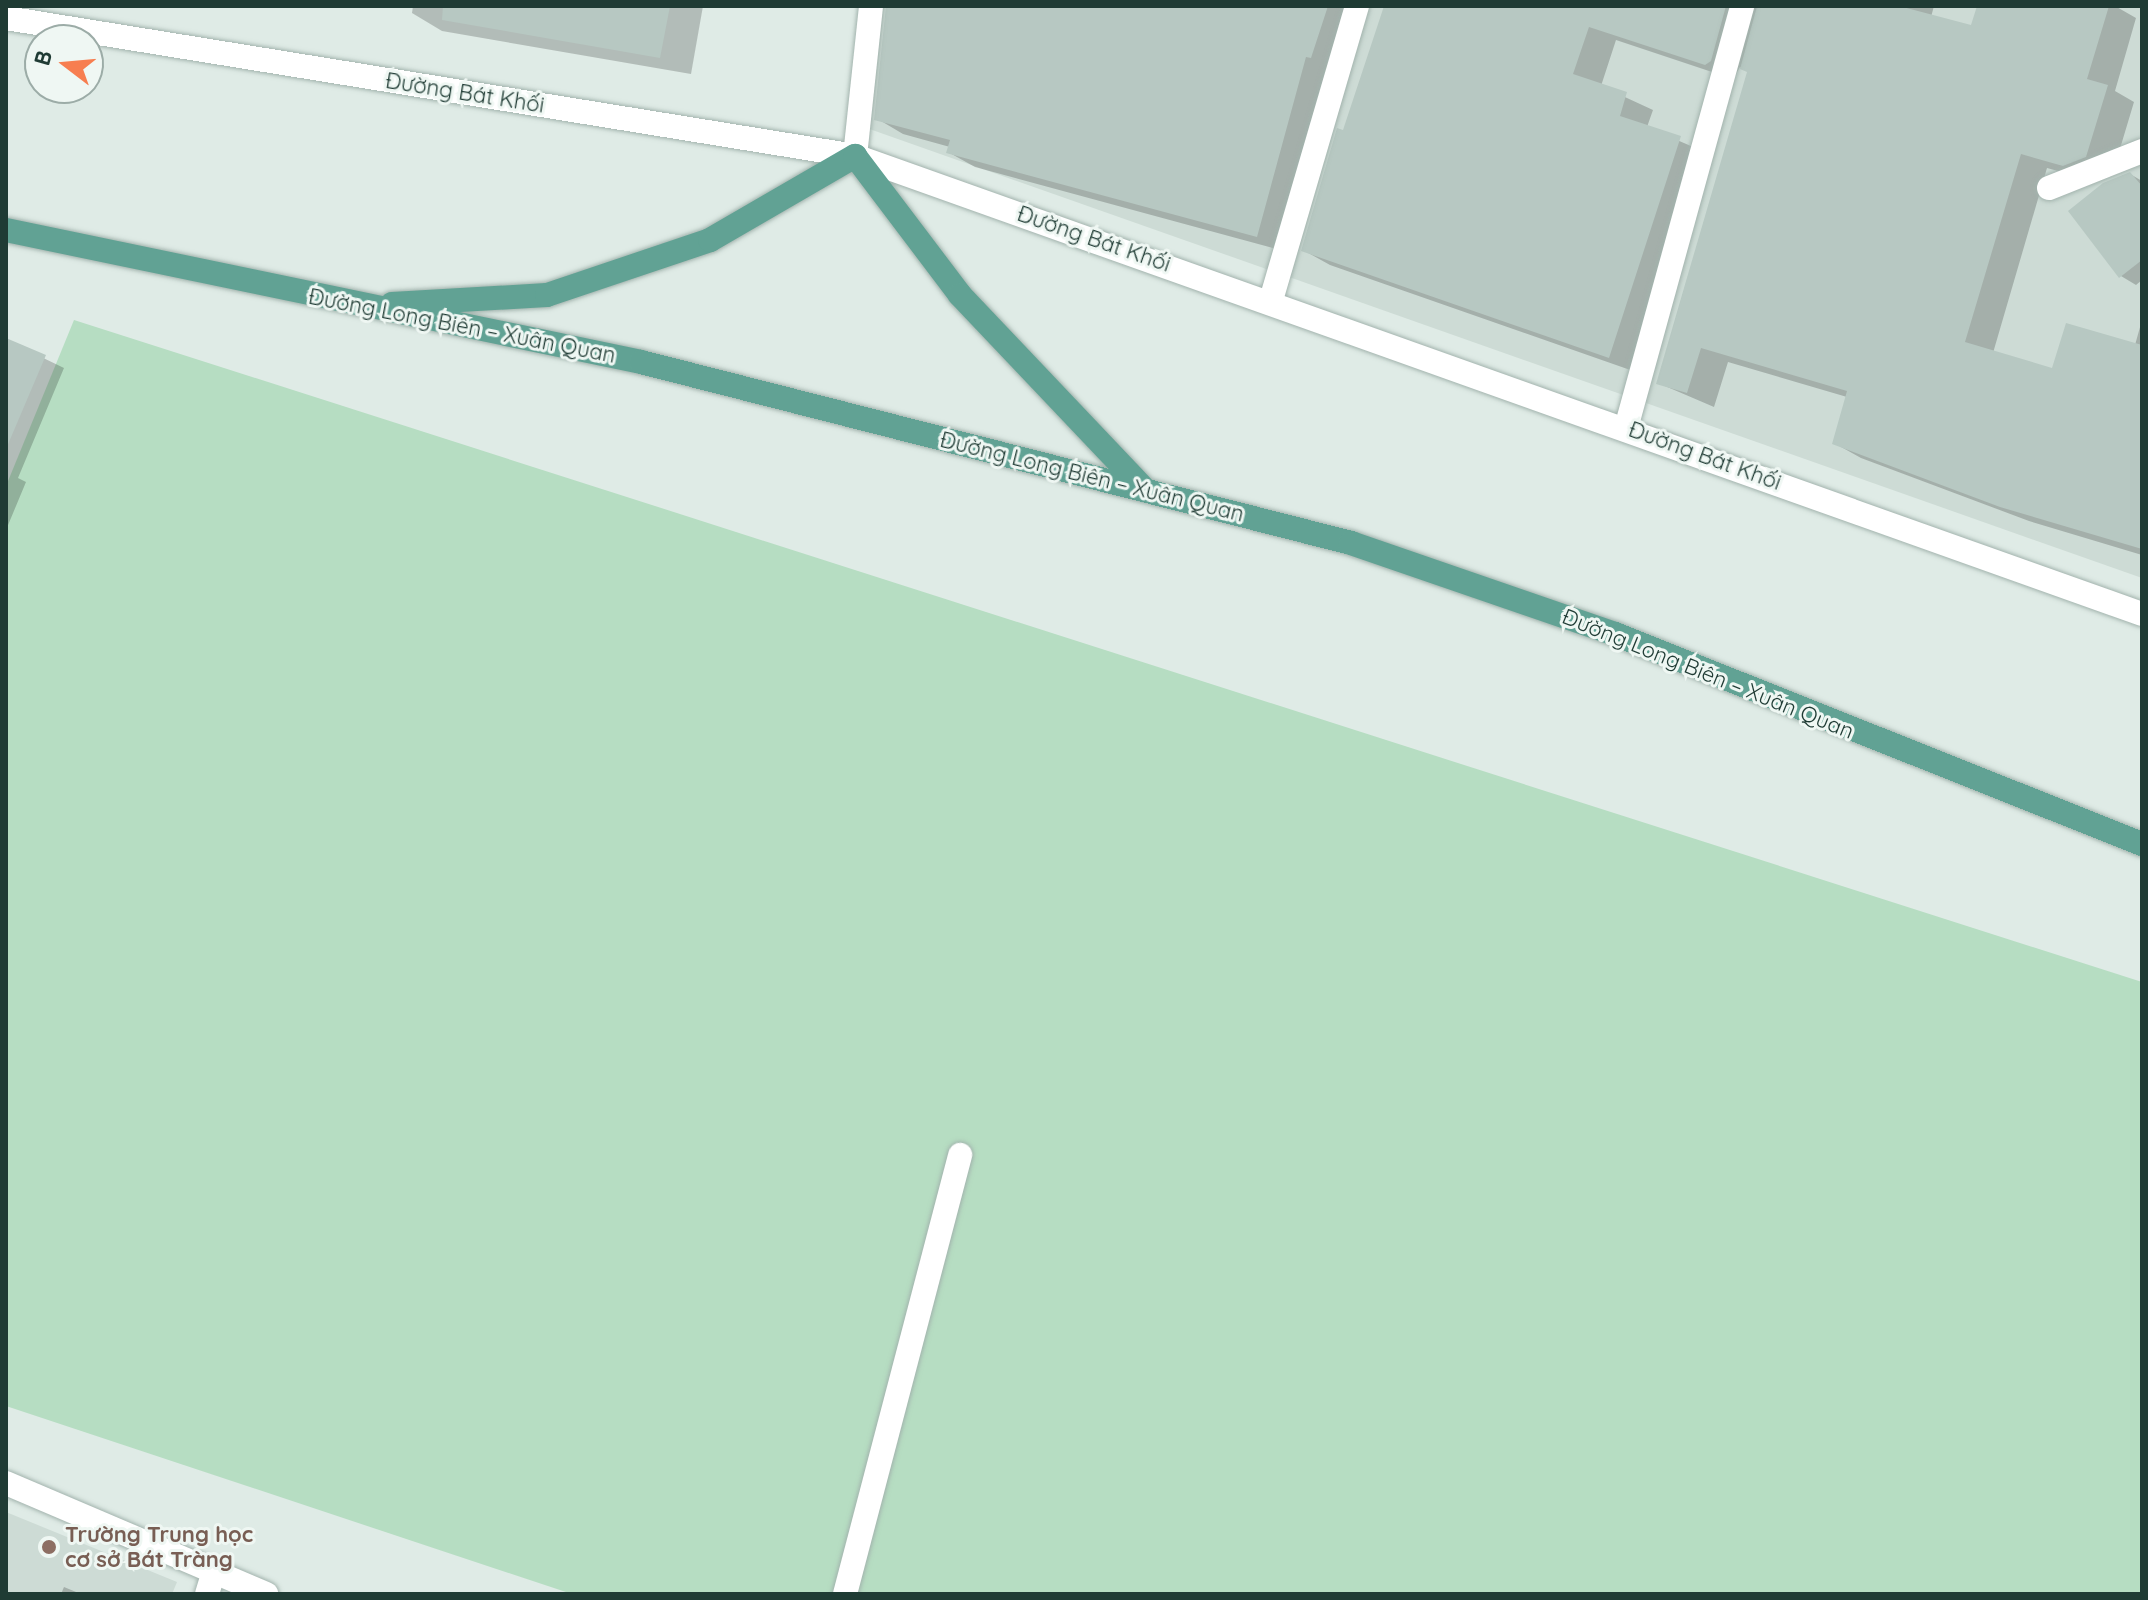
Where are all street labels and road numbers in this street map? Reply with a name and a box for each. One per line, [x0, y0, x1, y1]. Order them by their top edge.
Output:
street label: Đường Bát Khối [384, 67, 546, 119]
street label: Đường Bát Khối [1014, 200, 1174, 278]
street label: Đường Long Biên – Xuân Quan [306, 283, 618, 369]
street label: Đường Bát Khối [1625, 416, 1785, 496]
street label: Đường Long Biên – Xuân Quan [937, 426, 1247, 528]
street label: Đường Long Biên – Xuân Quan [1558, 603, 1858, 745]

